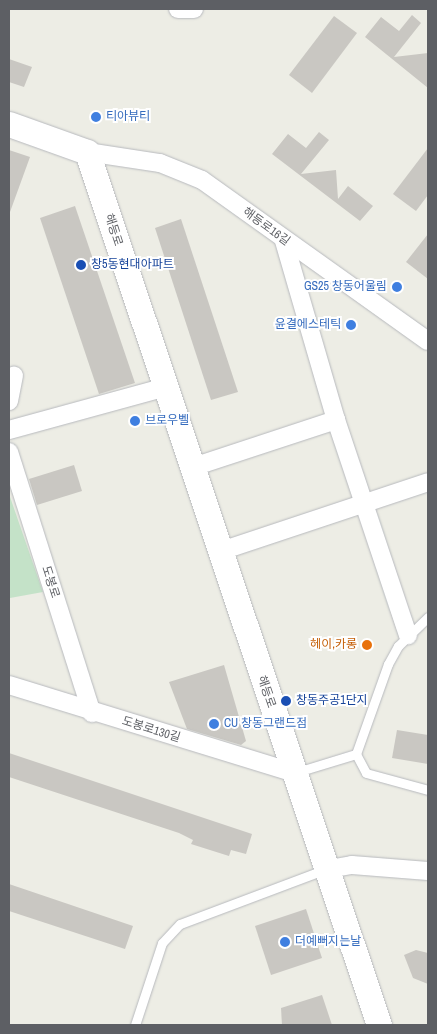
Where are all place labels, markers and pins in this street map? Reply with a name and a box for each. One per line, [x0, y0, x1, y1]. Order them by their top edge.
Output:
place label: 티아뷰티 [106, 110, 150, 124]
marker: 티아뷰티 [90, 111, 102, 123]
place label: 창5동현대아파트 [91, 258, 174, 272]
marker: 창5동현대아파트 [75, 259, 87, 271]
place label: GS25 창동어울림 [304, 280, 387, 294]
marker: GS25 창동어울림 [391, 281, 403, 293]
place label: 윤결에스테틱 [275, 318, 341, 332]
marker: 윤결에스테틱 [345, 319, 357, 331]
place label: 브로우벨 [145, 414, 189, 428]
marker: 브로우벨 [129, 415, 141, 427]
place label: 헤이,카롱 [310, 638, 357, 652]
marker: 헤이,카롱 [361, 639, 373, 651]
place label: 창동주공1단지 [296, 694, 368, 708]
marker: 창동주공1단지 [280, 695, 292, 707]
place label: CU 창동그랜드점 [224, 717, 307, 731]
marker: CU 창동그랜드점 [208, 718, 220, 730]
place label: 더예뻐지는날 [295, 935, 361, 949]
marker: 더예뻐지는날 [279, 936, 291, 948]

